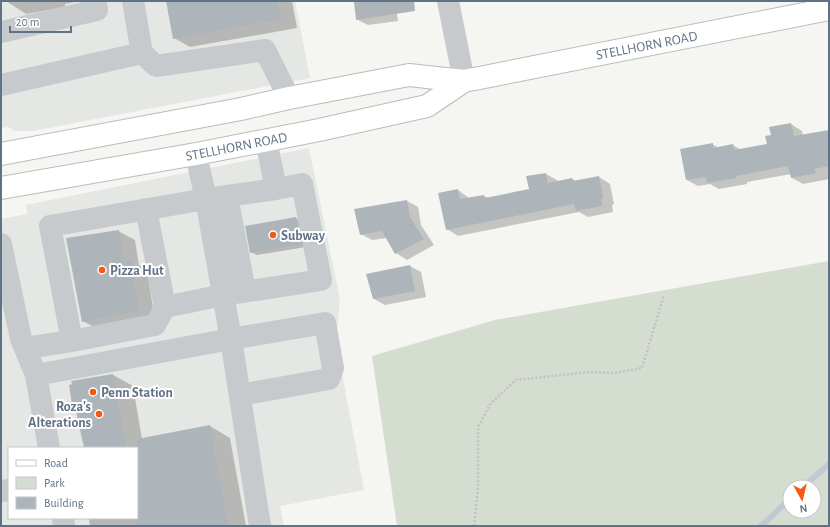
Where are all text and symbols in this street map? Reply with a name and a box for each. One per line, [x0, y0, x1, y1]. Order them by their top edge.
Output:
scale bar [10, 8, 71, 34]
text: 20 m [16, 16, 39, 28]
street label: STELLHORN ROAD [595, 29, 699, 63]
street label: STELLHORN ROAD [185, 130, 288, 164]
place label: Subway [281, 229, 326, 243]
marker: Subway [268, 230, 278, 240]
place label: Pizza Hut [110, 264, 164, 278]
marker: Pizza Hut [97, 265, 107, 275]
place label: Penn Station [101, 386, 173, 400]
marker: Penn Station [88, 387, 98, 397]
place label: Roza's Alterations [28, 400, 91, 430]
marker: Roza's Alterations [94, 409, 104, 419]
legend [8, 447, 138, 519]
text: Road [44, 457, 68, 469]
text: Park [44, 477, 65, 489]
north arrow [782, 479, 822, 519]
text: Building [44, 497, 84, 509]
text: N [799, 502, 808, 514]

